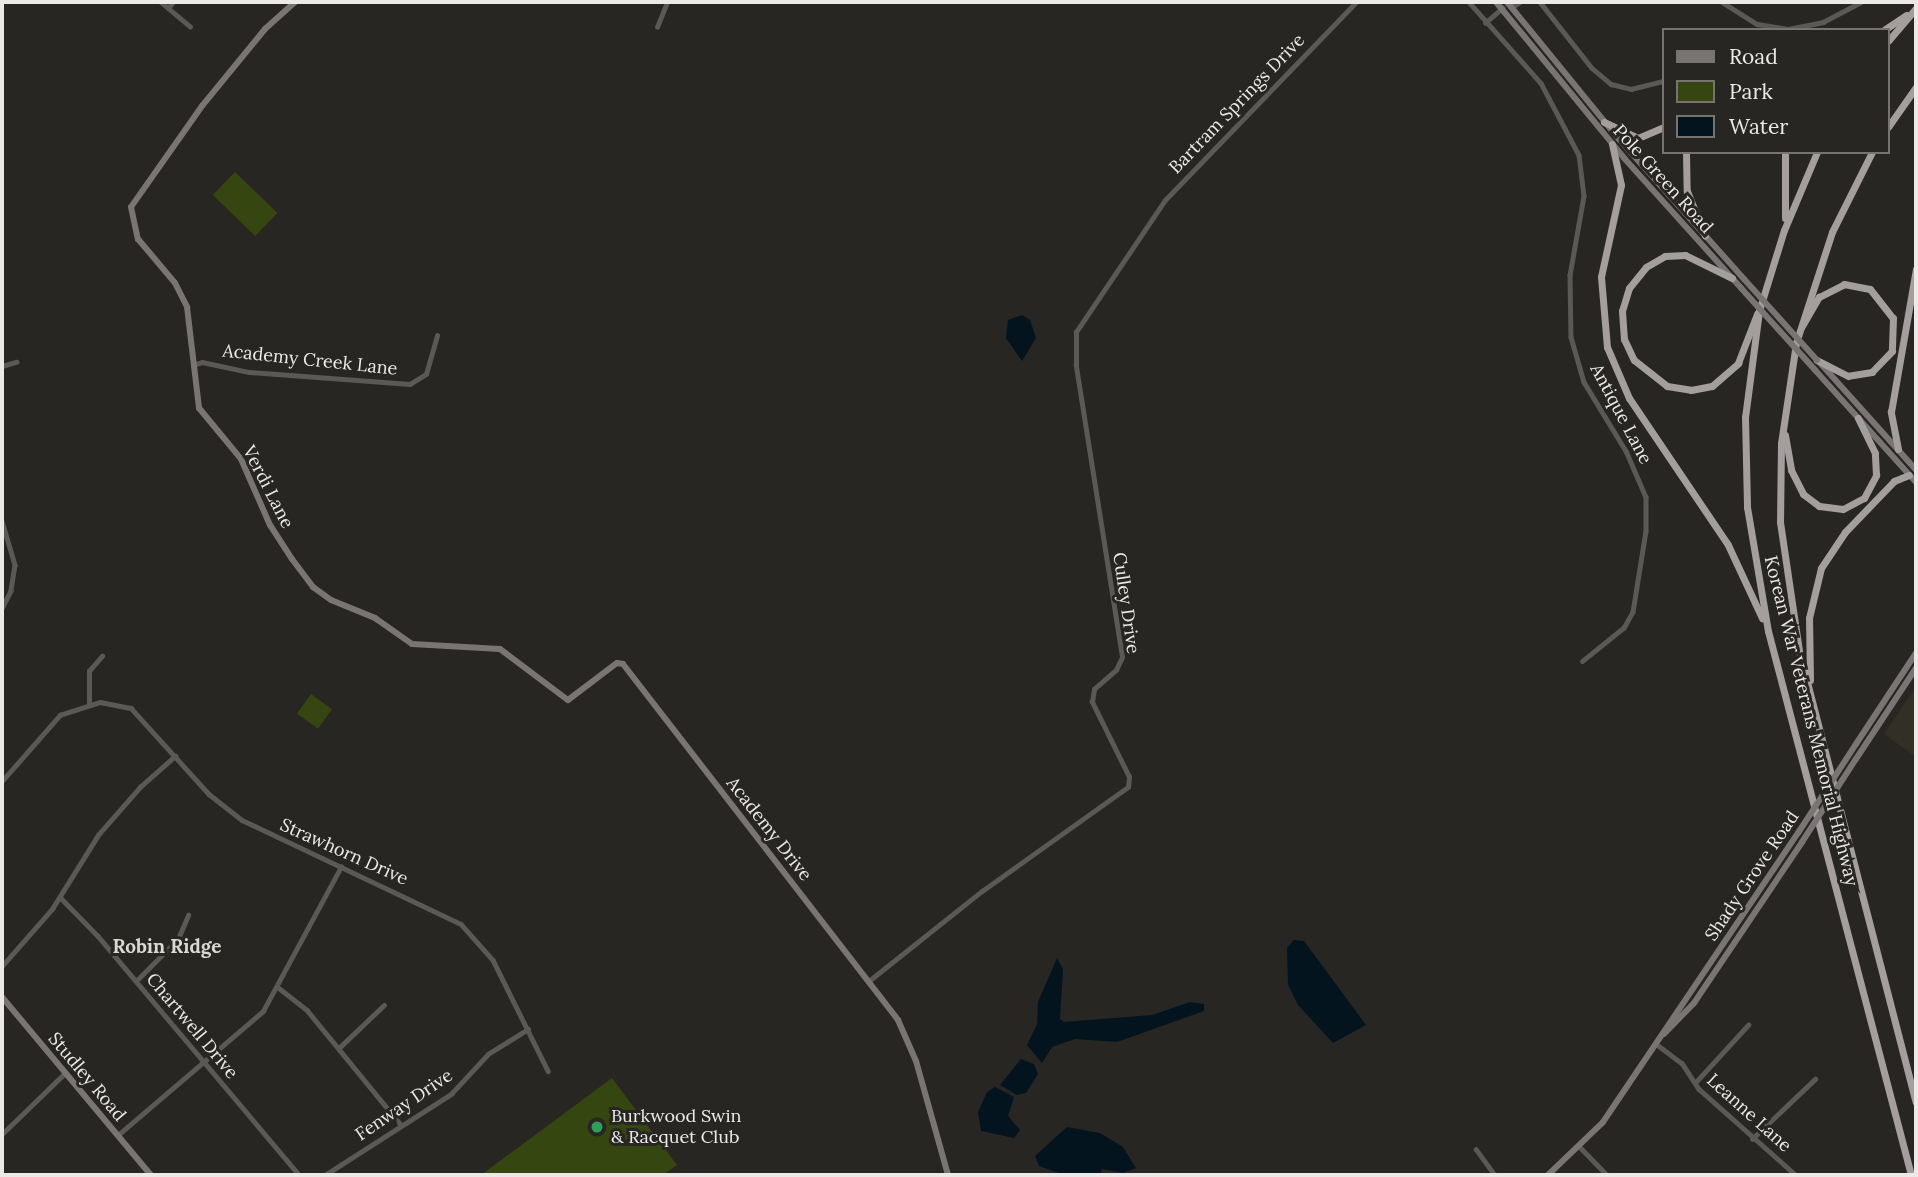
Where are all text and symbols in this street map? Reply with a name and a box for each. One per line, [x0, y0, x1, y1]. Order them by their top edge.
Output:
legend [1662, 28, 1890, 154]
street label: Bartram Springs Drive [1165, 30, 1309, 178]
text: Road [1729, 43, 1778, 70]
text: Park [1729, 78, 1773, 105]
text: Water [1729, 113, 1788, 140]
street label: Pole Green Road [1609, 120, 1717, 238]
street label: Academy Creek Lane [222, 340, 398, 380]
street label: Antique Lane [1586, 360, 1656, 468]
street label: Verdi Lane [238, 442, 298, 532]
street label: Culley Drive [1108, 551, 1144, 655]
street label: Korean War Veterans Memorial Highway [1759, 554, 1863, 888]
street label: Academy Drive [722, 773, 816, 885]
street label: Shady Grove Road [1700, 807, 1804, 945]
street label: Strawhorn Drive [277, 814, 411, 890]
district label: Robin Ridge [113, 936, 221, 958]
street label: Chartwell Drive [142, 969, 242, 1083]
street label: Studley Road [44, 1028, 130, 1126]
street label: Fenway Drive [351, 1065, 457, 1145]
street label: Leanne Lane [1702, 1069, 1796, 1157]
place label: Burkwood Swin & Racquet Club [611, 1106, 741, 1148]
marker: Burkwood Swin & Racquet Club [589, 1119, 605, 1135]

